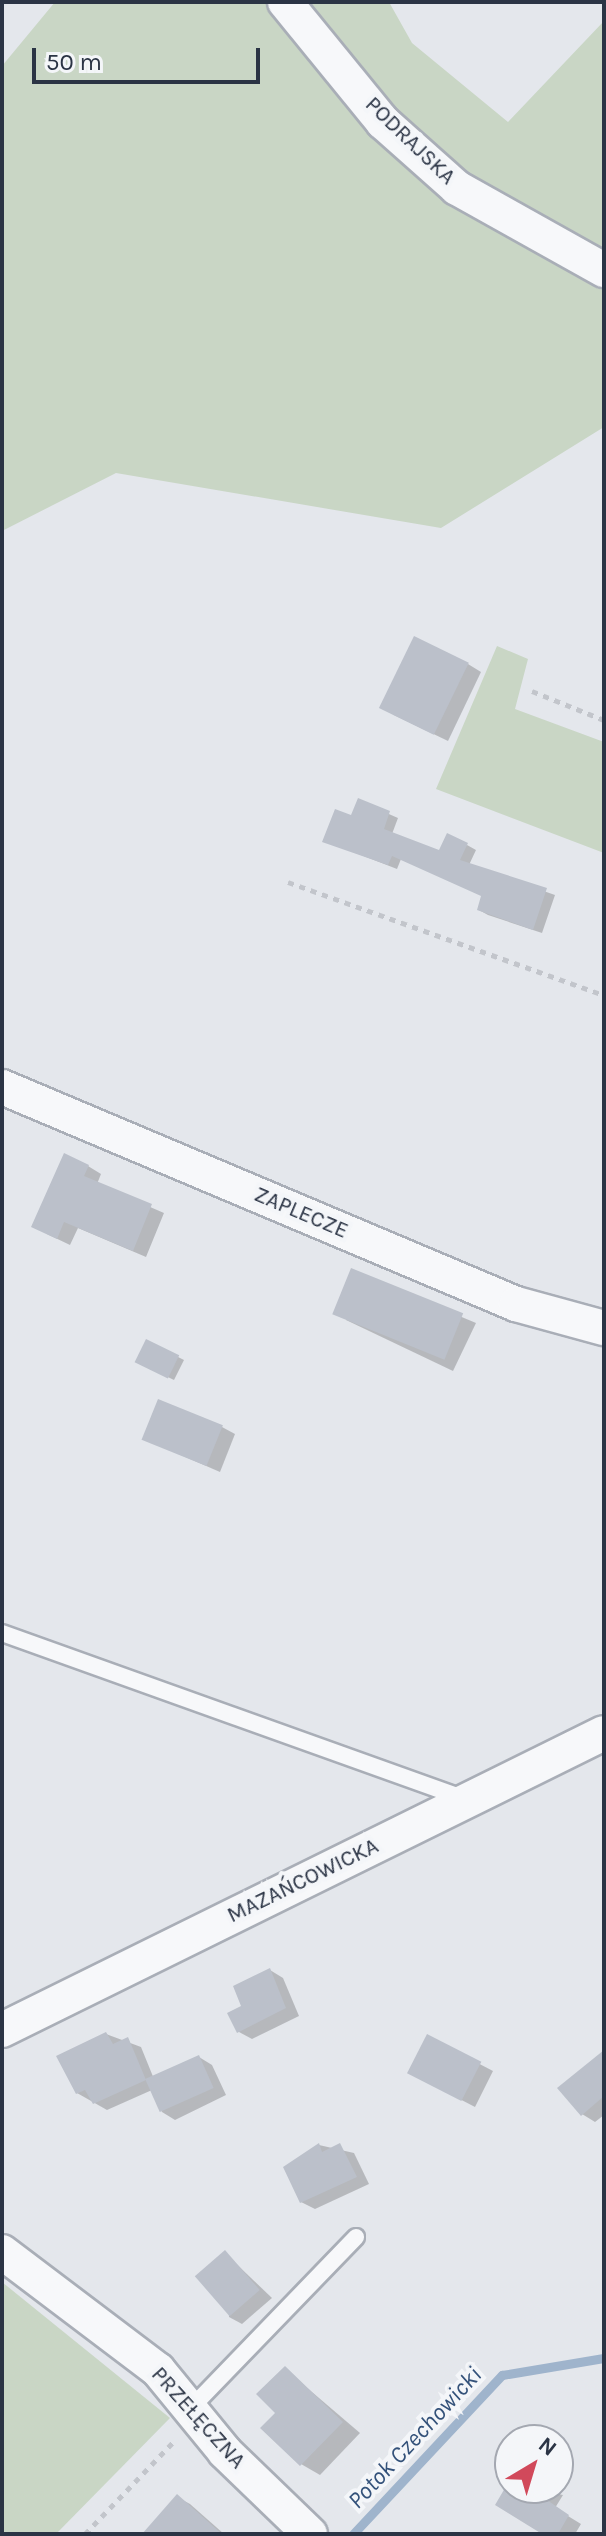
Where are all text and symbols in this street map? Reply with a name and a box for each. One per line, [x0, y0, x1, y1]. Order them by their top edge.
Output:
scale bar [36, 32, 264, 82]
text: 50 m [46, 48, 102, 76]
street label: PODRAJSKA [359, 91, 461, 191]
street label: ZAPLECZE [250, 1181, 352, 1245]
street label: MAZAŃCOWICKA [223, 1833, 383, 1929]
water label: Potok Czechowicki [342, 2361, 488, 2515]
street label: PRZEŁĘCZNA [145, 2362, 251, 2474]
north arrow [494, 2424, 574, 2504]
text: N [533, 2432, 562, 2462]

